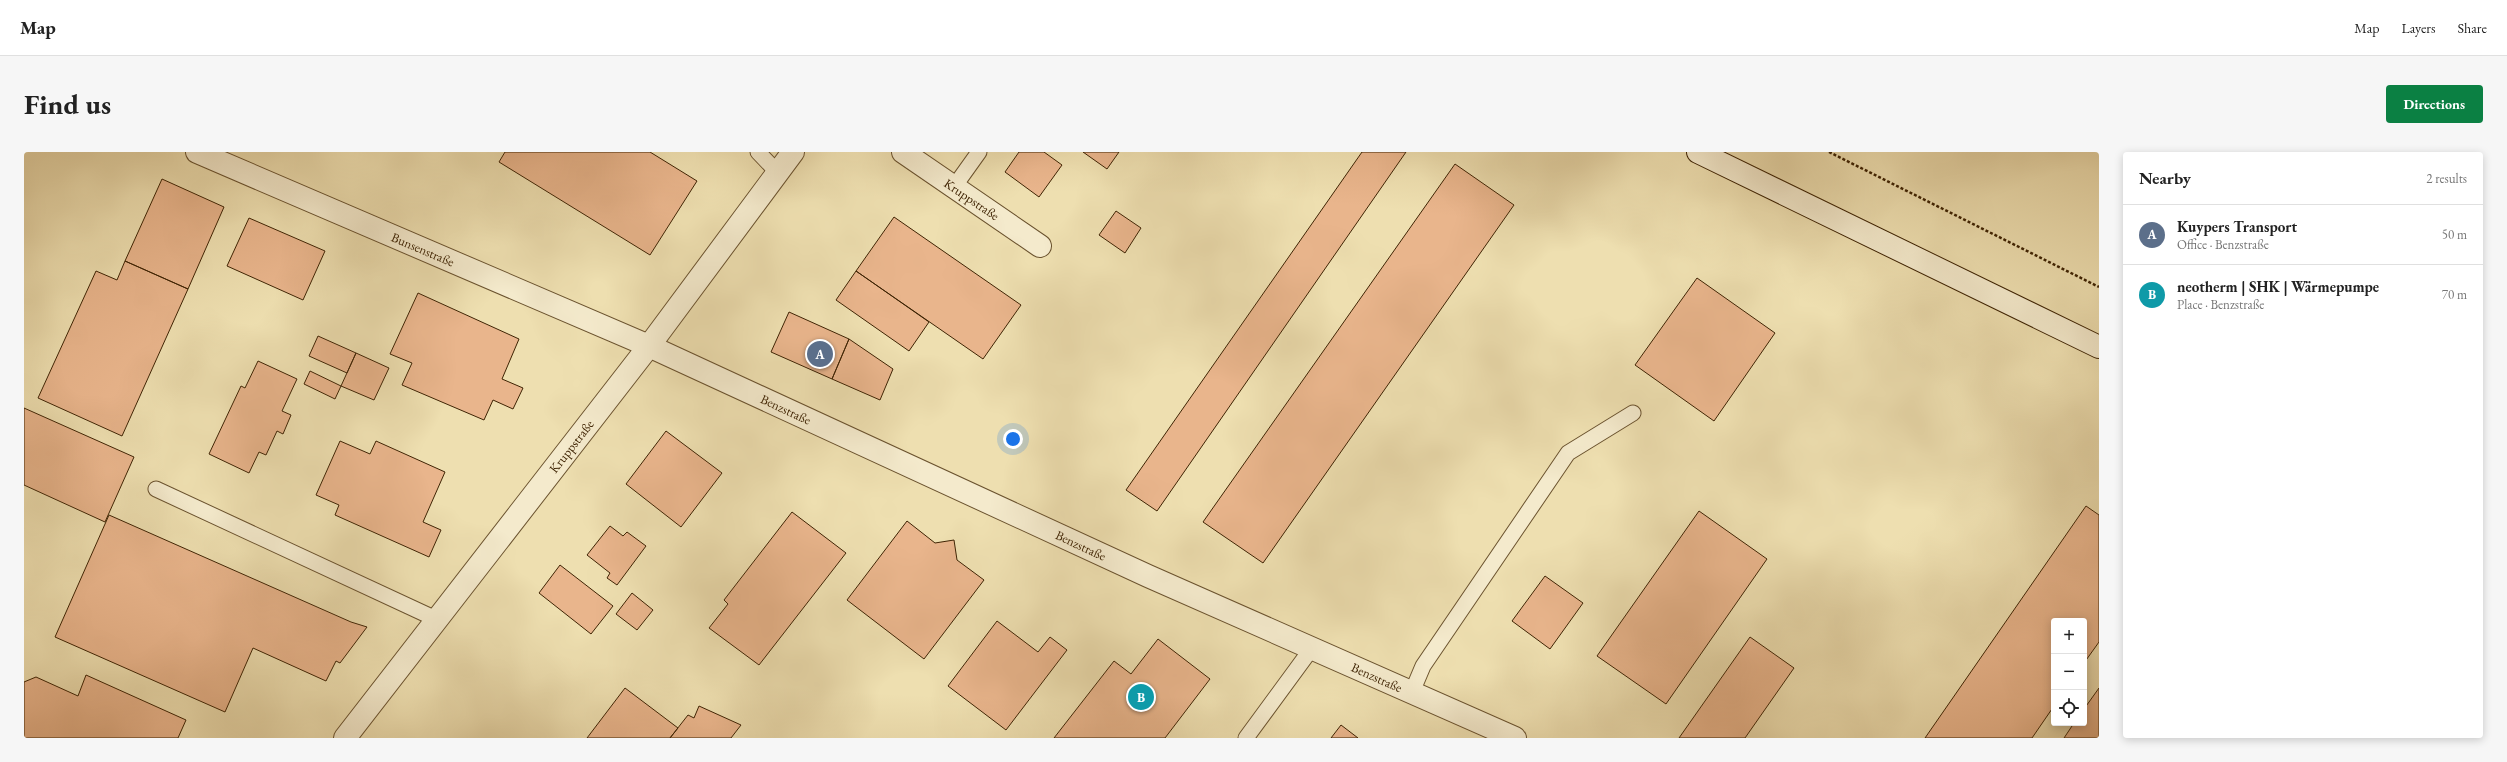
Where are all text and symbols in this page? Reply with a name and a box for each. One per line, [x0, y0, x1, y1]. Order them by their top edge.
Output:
text: Map [20, 15, 56, 40]
text: Map [2354, 19, 2379, 37]
text: Layers [2401, 19, 2436, 37]
text: Share [2458, 19, 2487, 37]
button: Directions [2386, 85, 2483, 123]
text: Find us [24, 86, 111, 122]
text: Nearby [2139, 167, 2191, 189]
text: 2 results [2426, 170, 2467, 187]
street label: Kruppstraße [941, 175, 1003, 224]
text: Kuypers Transport [2177, 217, 2297, 236]
text: A [2147, 226, 2157, 243]
text: 50 m [2442, 226, 2467, 243]
street label: Bunsenstraße [389, 229, 457, 270]
text: Office · Benzstraße [2177, 236, 2269, 253]
text: neotherm | SHK | Wärmepumpe [2177, 277, 2379, 296]
text: B [2148, 286, 2156, 303]
text: 70 m [2442, 286, 2467, 303]
text: Place · Benzstraße [2177, 296, 2264, 313]
pin: A [807, 339, 833, 369]
street label: Benzstraße [758, 390, 814, 429]
street label: Kruppstraße [545, 416, 597, 476]
your location [1003, 429, 1023, 449]
street label: Benzstraße [1053, 526, 1109, 565]
map controls [2051, 618, 2087, 726]
button: + [2051, 618, 2087, 654]
button: − [2051, 654, 2087, 690]
street label: Benzstraße [1349, 659, 1405, 696]
pin: B [1128, 682, 1154, 712]
button: locate [2051, 690, 2087, 726]

